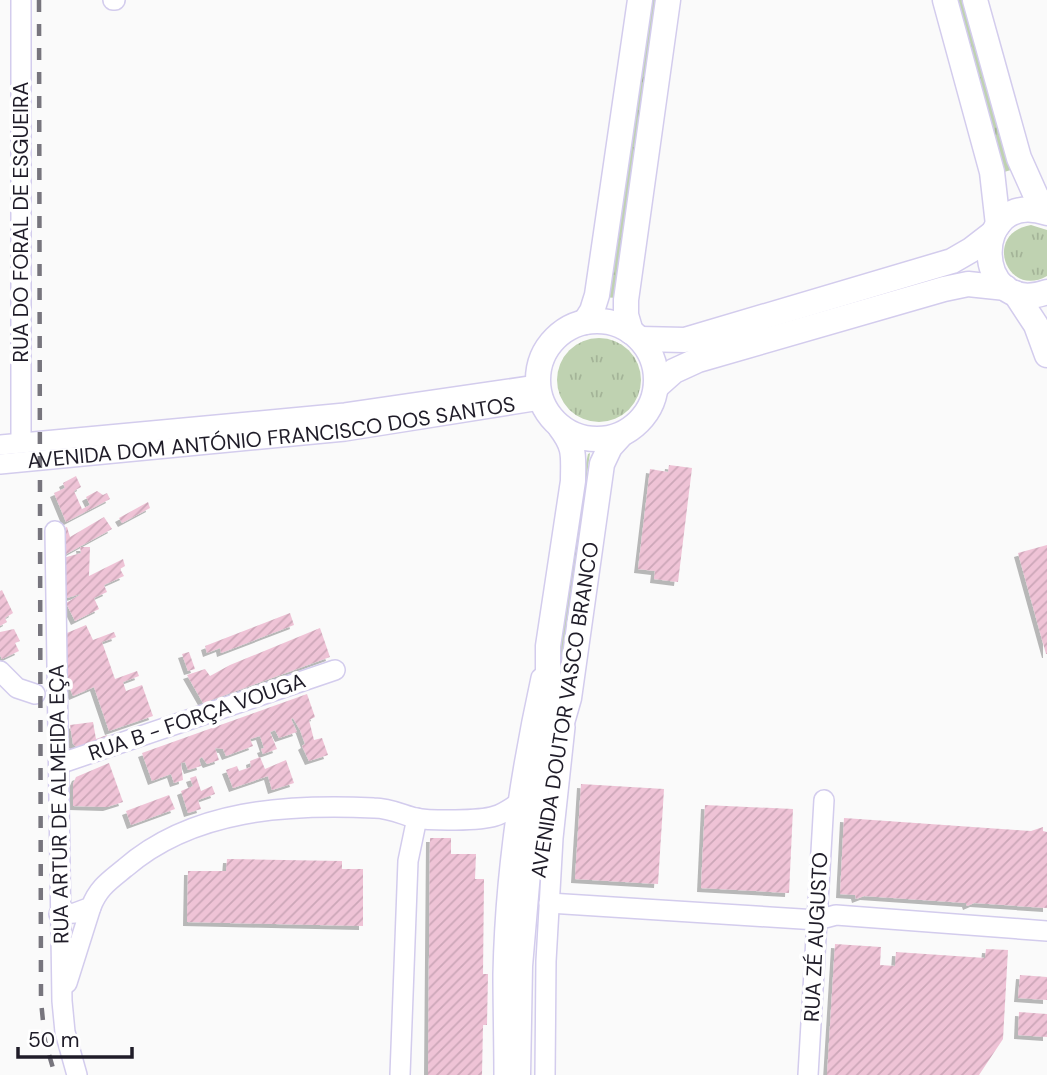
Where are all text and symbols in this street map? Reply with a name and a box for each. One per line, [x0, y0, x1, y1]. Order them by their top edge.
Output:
street label: RUA DO FORAL DE ESGUEIRA [7, 82, 35, 362]
street label: AVENIDA DOM ANTÓNIO FRANCISCO DOS SANTOS [26, 390, 517, 475]
street label: AVENIDA DOUTOR VASCO BRANCO [525, 540, 605, 880]
street label: RUA ARTUR DE ALMEIDA EÇA [43, 664, 75, 944]
street label: RUA B - FORÇA VOUGA [85, 667, 309, 767]
street label: RUA ZÉ AUGUSTO [798, 851, 834, 1023]
scale bar [18, 1016, 131, 1060]
text: 50 m [28, 1026, 79, 1054]

